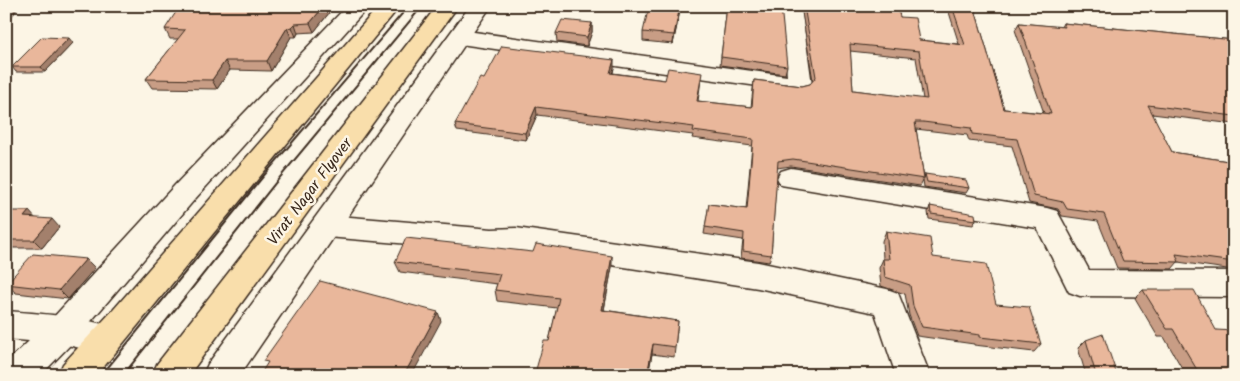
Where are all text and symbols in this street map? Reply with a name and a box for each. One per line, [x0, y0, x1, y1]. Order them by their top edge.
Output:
street label: Virat Nagar Flyover [261, 131, 360, 251]

